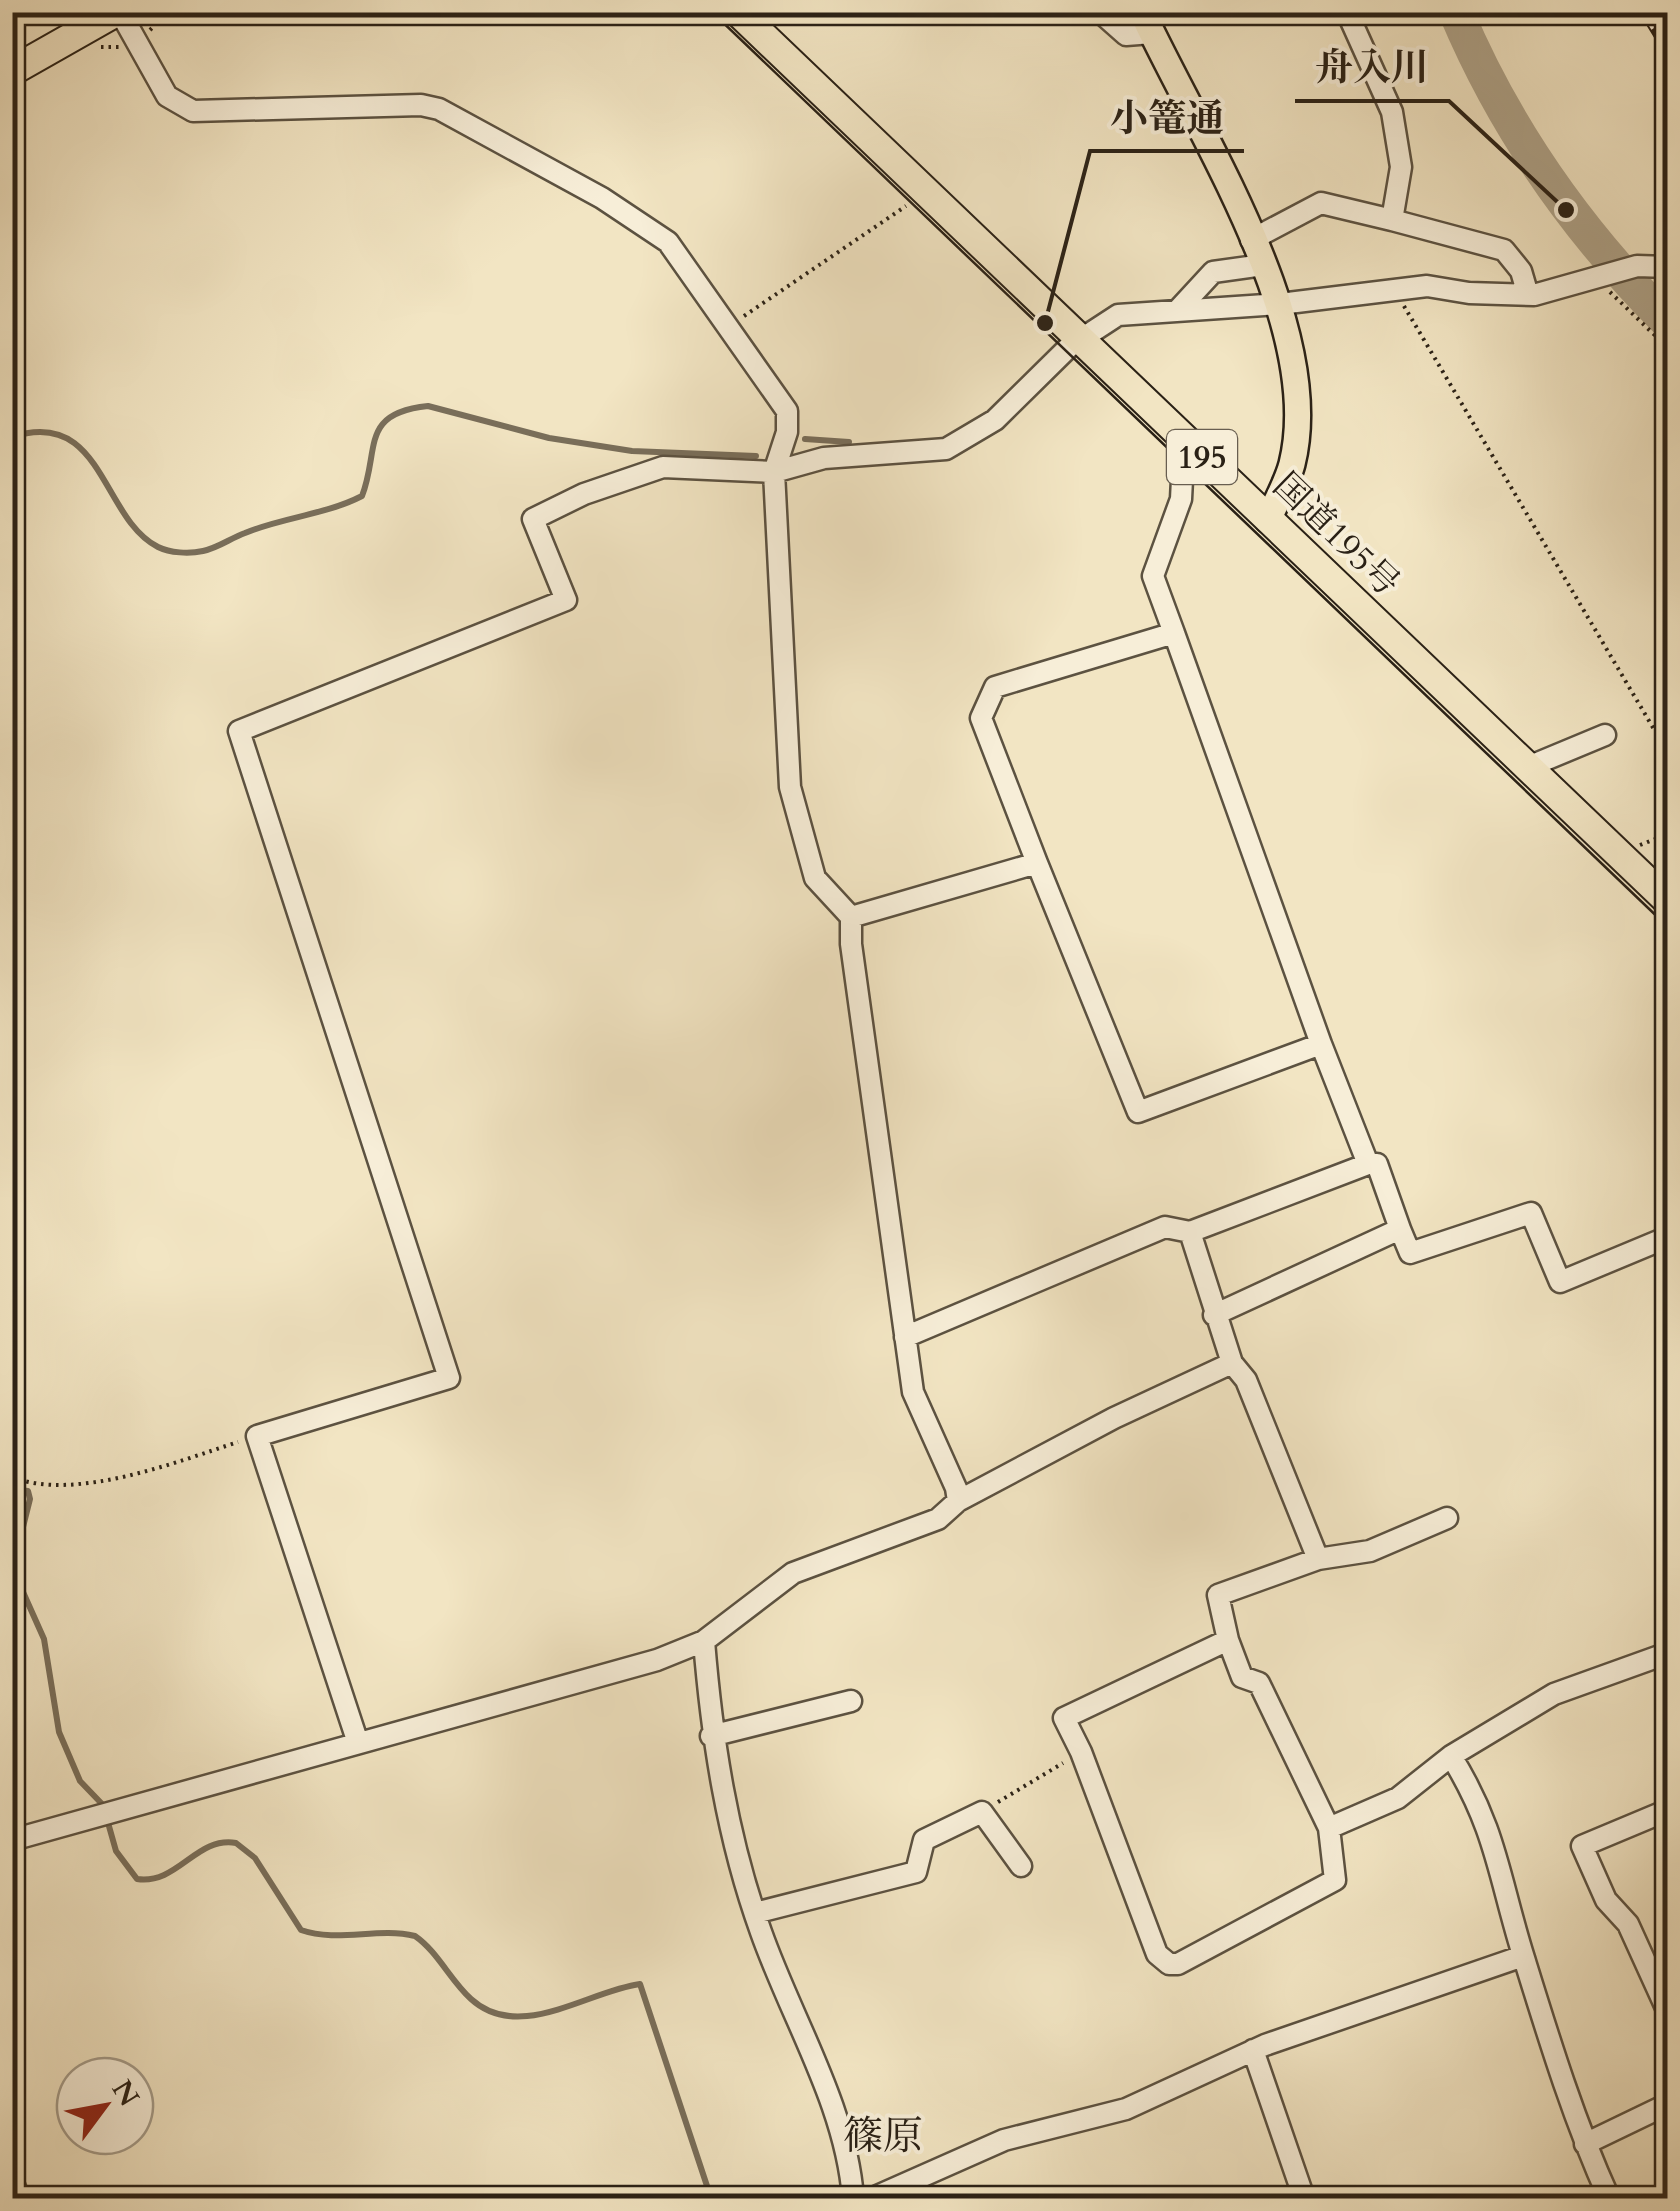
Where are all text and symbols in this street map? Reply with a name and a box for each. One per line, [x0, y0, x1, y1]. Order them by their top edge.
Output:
callout: 舟入川 [1295, 33, 1449, 101]
text: 舟入川 [1315, 42, 1429, 94]
callout: 小篭通 [1090, 83, 1244, 151]
text: 小篭通 [1110, 93, 1224, 145]
road number: 195 [1167, 430, 1237, 484]
street label: 国道195号 [1263, 462, 1410, 607]
north arrow [55, 2056, 155, 2156]
text: N [103, 2073, 148, 2114]
district label: 篠原 [843, 2109, 923, 2164]

